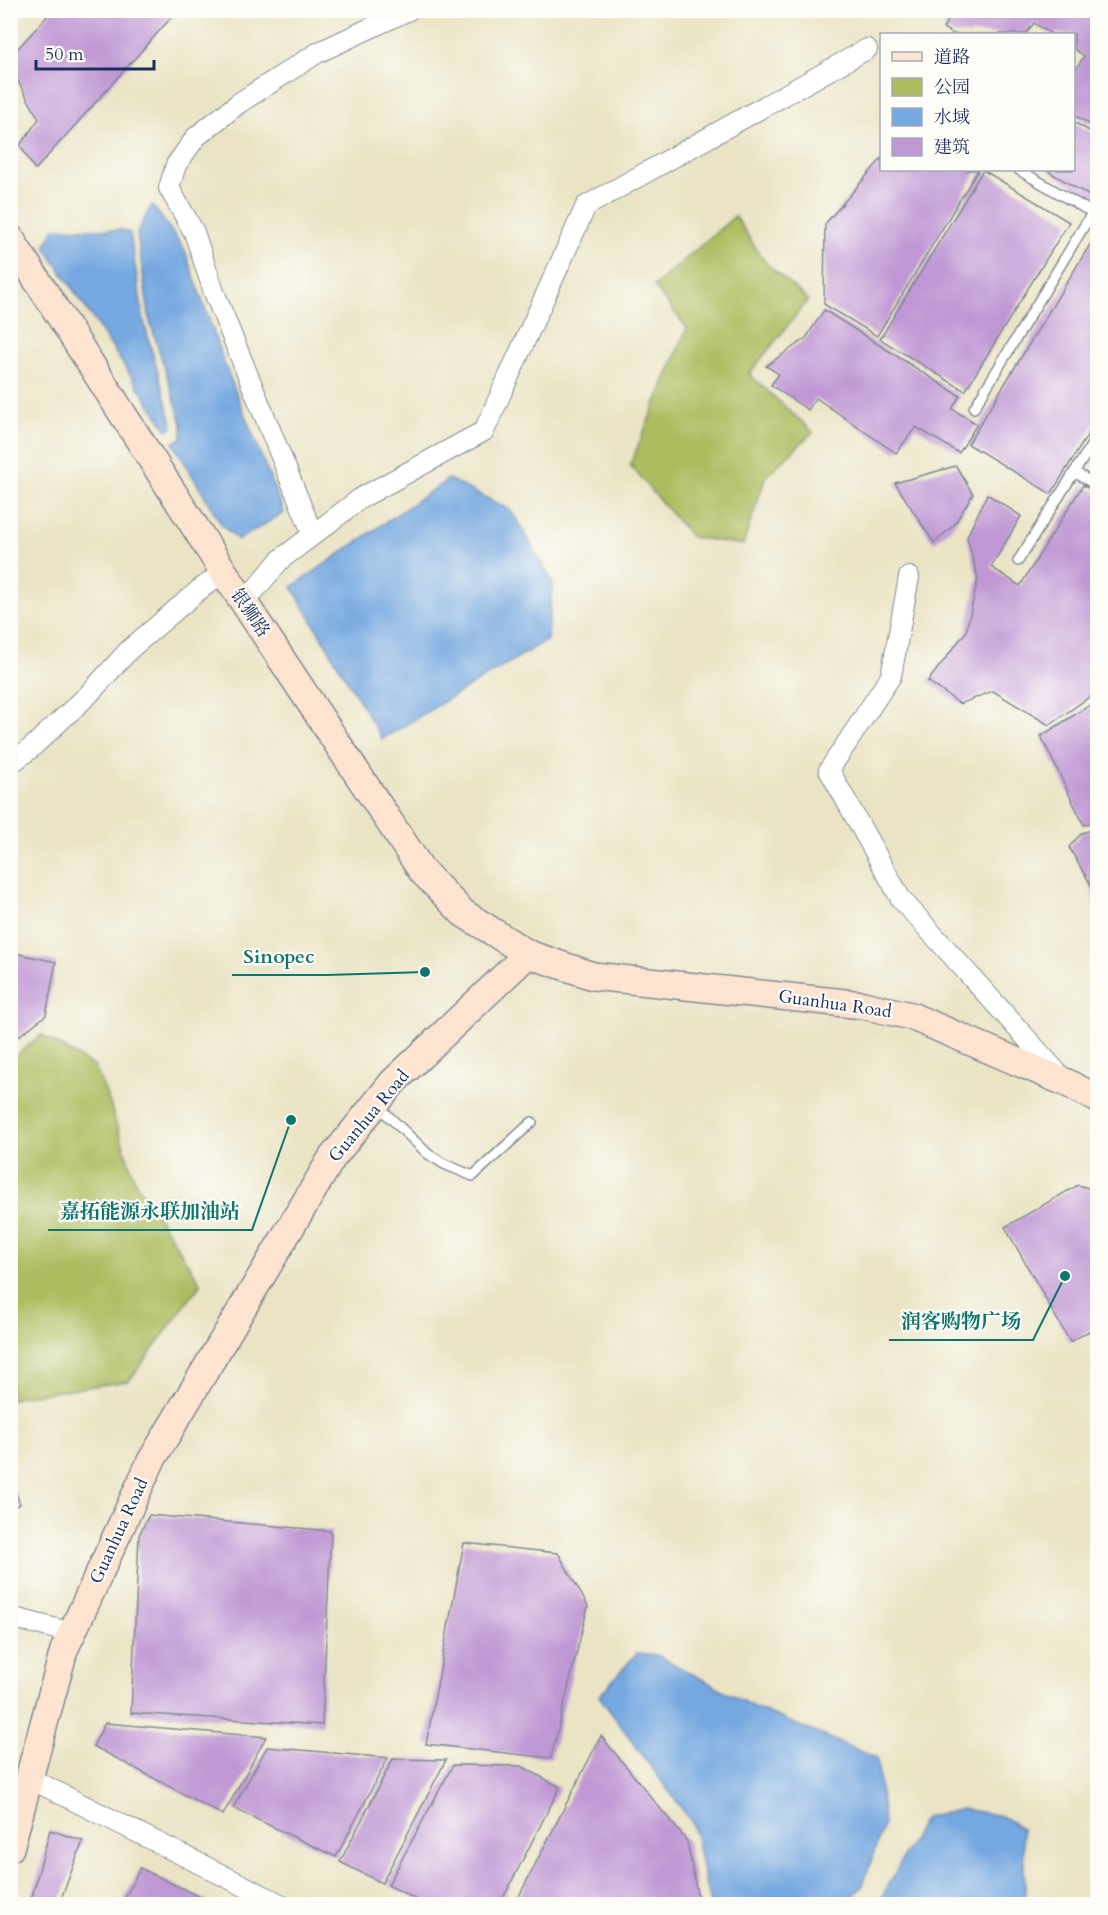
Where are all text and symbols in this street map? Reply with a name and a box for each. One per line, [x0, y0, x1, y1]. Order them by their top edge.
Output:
scale bar [36, 33, 154, 71]
legend [880, 33, 1075, 171]
text: 50 m [45, 42, 84, 67]
text: 道路 [934, 45, 970, 70]
text: 公园 [934, 75, 970, 100]
text: 水域 [934, 105, 970, 130]
text: 建筑 [934, 135, 970, 160]
street label: 银狮路 [225, 584, 275, 642]
callout: Sinopec [232, 937, 327, 975]
text: Sinopec [243, 943, 315, 970]
street label: Guanhua Road [777, 984, 894, 1024]
street label: Guanhua Road [323, 1064, 416, 1168]
callout: 嘉拓能源永联加油站 [48, 1192, 252, 1230]
text: 嘉拓能源永联加油站 [60, 1198, 240, 1225]
callout: 润客购物广场 [889, 1302, 1033, 1340]
text: 润客购物广场 [901, 1308, 1021, 1335]
street label: Guanhua Road [84, 1474, 155, 1588]

